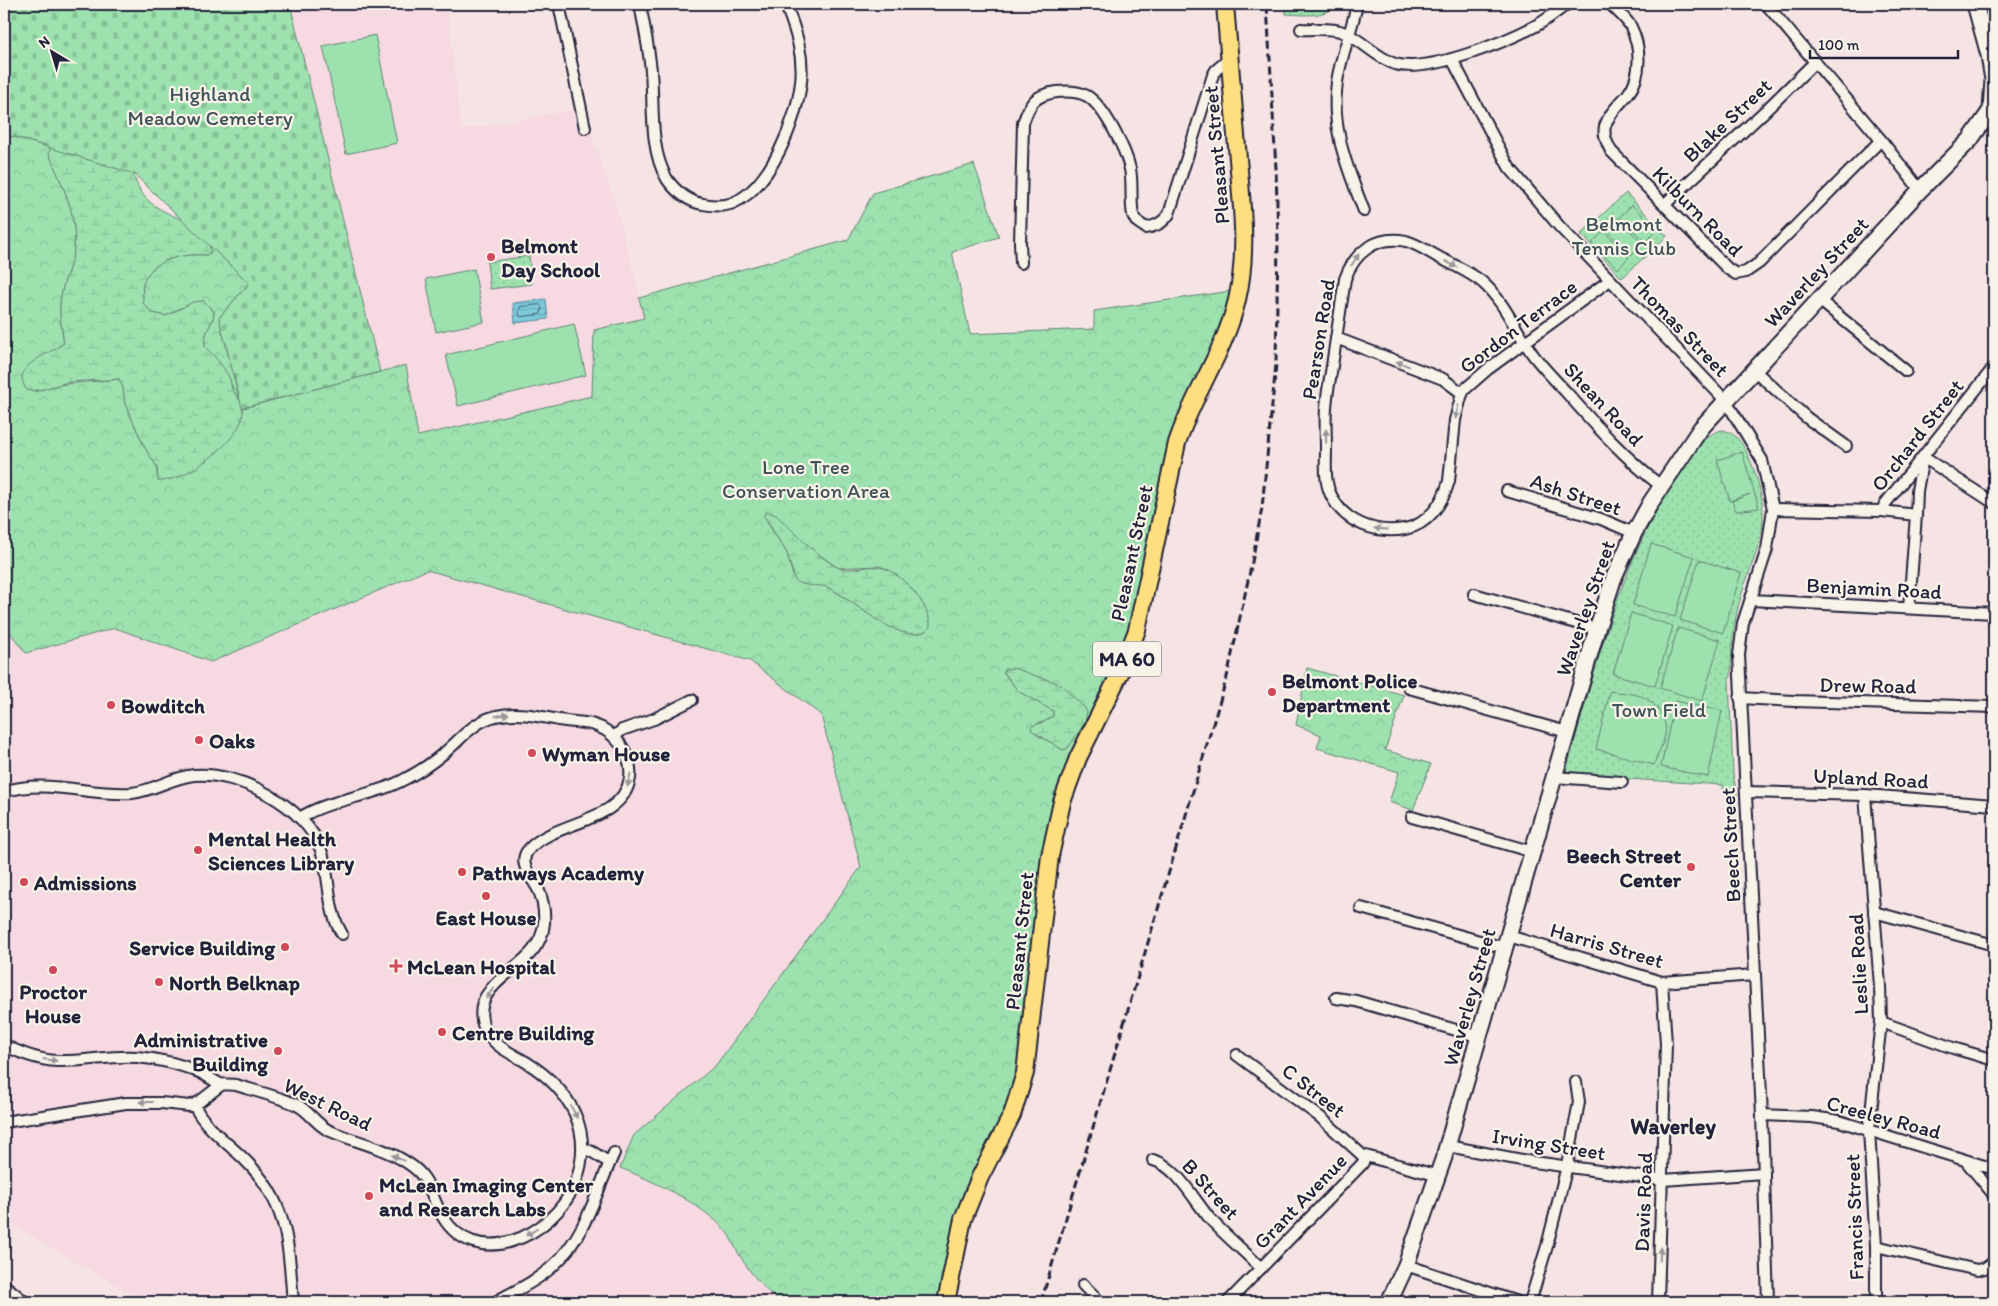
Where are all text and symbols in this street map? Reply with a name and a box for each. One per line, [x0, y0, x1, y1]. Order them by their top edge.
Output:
north arrow [28, 28, 78, 78]
scale bar [1810, 28, 1958, 60]
text: N [35, 33, 53, 52]
text: 100 m [1818, 36, 1860, 54]
street label: Blake Street [1678, 73, 1777, 167]
park label: Highland Meadow Cemetery [127, 81, 293, 130]
street label: Pleasant Street [1197, 85, 1235, 225]
street label: Kilburn Road [1648, 161, 1748, 261]
park label: Belmont Tennis Club [1572, 211, 1676, 260]
street label: Waverley Street [1758, 211, 1874, 333]
place label: Belmont Day School [501, 233, 601, 283]
marker: Belmont Day School [485, 251, 497, 263]
one-way arrow [1350, 254, 1359, 267]
one-way arrow [1444, 259, 1459, 268]
street label: Thomas Street [1626, 270, 1735, 382]
street label: Gordon Terrace [1454, 274, 1582, 378]
street label: Pearson Road [1296, 276, 1340, 401]
street label: Shean Road [1559, 357, 1649, 451]
one-way arrow [1396, 360, 1411, 367]
street label: Orchard Street [1865, 374, 1969, 496]
one-way arrow [1453, 404, 1461, 419]
one-way arrow [1322, 428, 1330, 444]
park label: Lone Tree Conservation Area [722, 454, 890, 503]
street label: Ash Street [1527, 468, 1625, 520]
street label: Pleasant Street [1104, 482, 1158, 624]
one-way arrow [1373, 525, 1389, 533]
street label: Waverley Street [1550, 537, 1620, 679]
street label: Benjamin Road [1806, 572, 1942, 604]
road number: MA 60 [1093, 642, 1161, 676]
place label: Belmont Police Department [1282, 668, 1417, 718]
street label: Drew Road [1819, 672, 1917, 698]
marker: Belmont Police Department [1266, 686, 1278, 698]
place label: Bowditch [121, 693, 205, 718]
park label: Town Field [1612, 697, 1707, 722]
marker: Bowditch [105, 699, 117, 711]
one-way arrow [494, 711, 510, 719]
place label: Oaks [209, 728, 255, 753]
marker: Oaks [193, 734, 205, 746]
place label: Wyman House [542, 741, 670, 767]
marker: Wyman House [526, 747, 538, 759]
street label: Upland Road [1813, 762, 1929, 794]
one-way arrow [625, 773, 633, 788]
street label: Beech Street [1715, 787, 1745, 903]
place label: Mental Health Sciences Library [208, 826, 354, 876]
place label: Beech Street Center [1566, 843, 1682, 892]
marker: Mental Health Sciences Library [192, 844, 204, 856]
place label: Pathways Academy [472, 860, 645, 886]
marker: Beech Street Center [1685, 861, 1697, 873]
marker: Pathways Academy [456, 866, 468, 878]
place label: Admissions [33, 870, 137, 895]
street label: Pleasant Street [999, 871, 1039, 1011]
marker: Admissions [18, 876, 30, 888]
marker: East House [480, 890, 492, 902]
place label: East House [436, 905, 536, 930]
street label: Leslie Road [1843, 912, 1873, 1015]
street label: Harris Street [1547, 917, 1667, 973]
street label: Waverley Street [1437, 925, 1501, 1069]
place label: Service Building [129, 935, 276, 961]
marker: Service Building [279, 941, 291, 953]
place label: McLean Hospital [407, 954, 557, 980]
marker: McLean Hospital [389, 959, 403, 973]
marker: Proctor House [47, 964, 59, 976]
place label: North Belknap [169, 970, 300, 996]
marker: North Belknap [153, 976, 165, 988]
place label: Proctor House [19, 979, 87, 1028]
one-way arrow [484, 986, 495, 999]
place label: Centre Building [452, 1020, 595, 1046]
marker: Centre Building [436, 1026, 448, 1038]
place label: Administrative Building [133, 1027, 269, 1077]
marker: Administrative Building [272, 1045, 284, 1057]
one-way arrow [42, 1056, 58, 1064]
street label: C Street [1277, 1057, 1351, 1123]
street label: West Road [280, 1072, 377, 1136]
street label: Creeley Road [1824, 1090, 1944, 1144]
one-way arrow [138, 1098, 154, 1106]
one-way arrow [569, 1105, 578, 1119]
district label: Waverley [1630, 1113, 1716, 1140]
street label: Irving Street [1490, 1123, 1608, 1165]
street label: Grant Avenue [1248, 1148, 1352, 1254]
street label: Davis Road [1629, 1151, 1657, 1252]
one-way arrow [391, 1153, 405, 1161]
street label: B Street [1177, 1153, 1245, 1225]
street label: Francis Street [1839, 1153, 1869, 1281]
place label: McLean Imaging Center and Research Labs [379, 1172, 594, 1221]
marker: McLean Imaging Center and Research Labs [363, 1190, 375, 1202]
one-way arrow [526, 1227, 539, 1236]
one-way arrow [1656, 1245, 1664, 1261]

